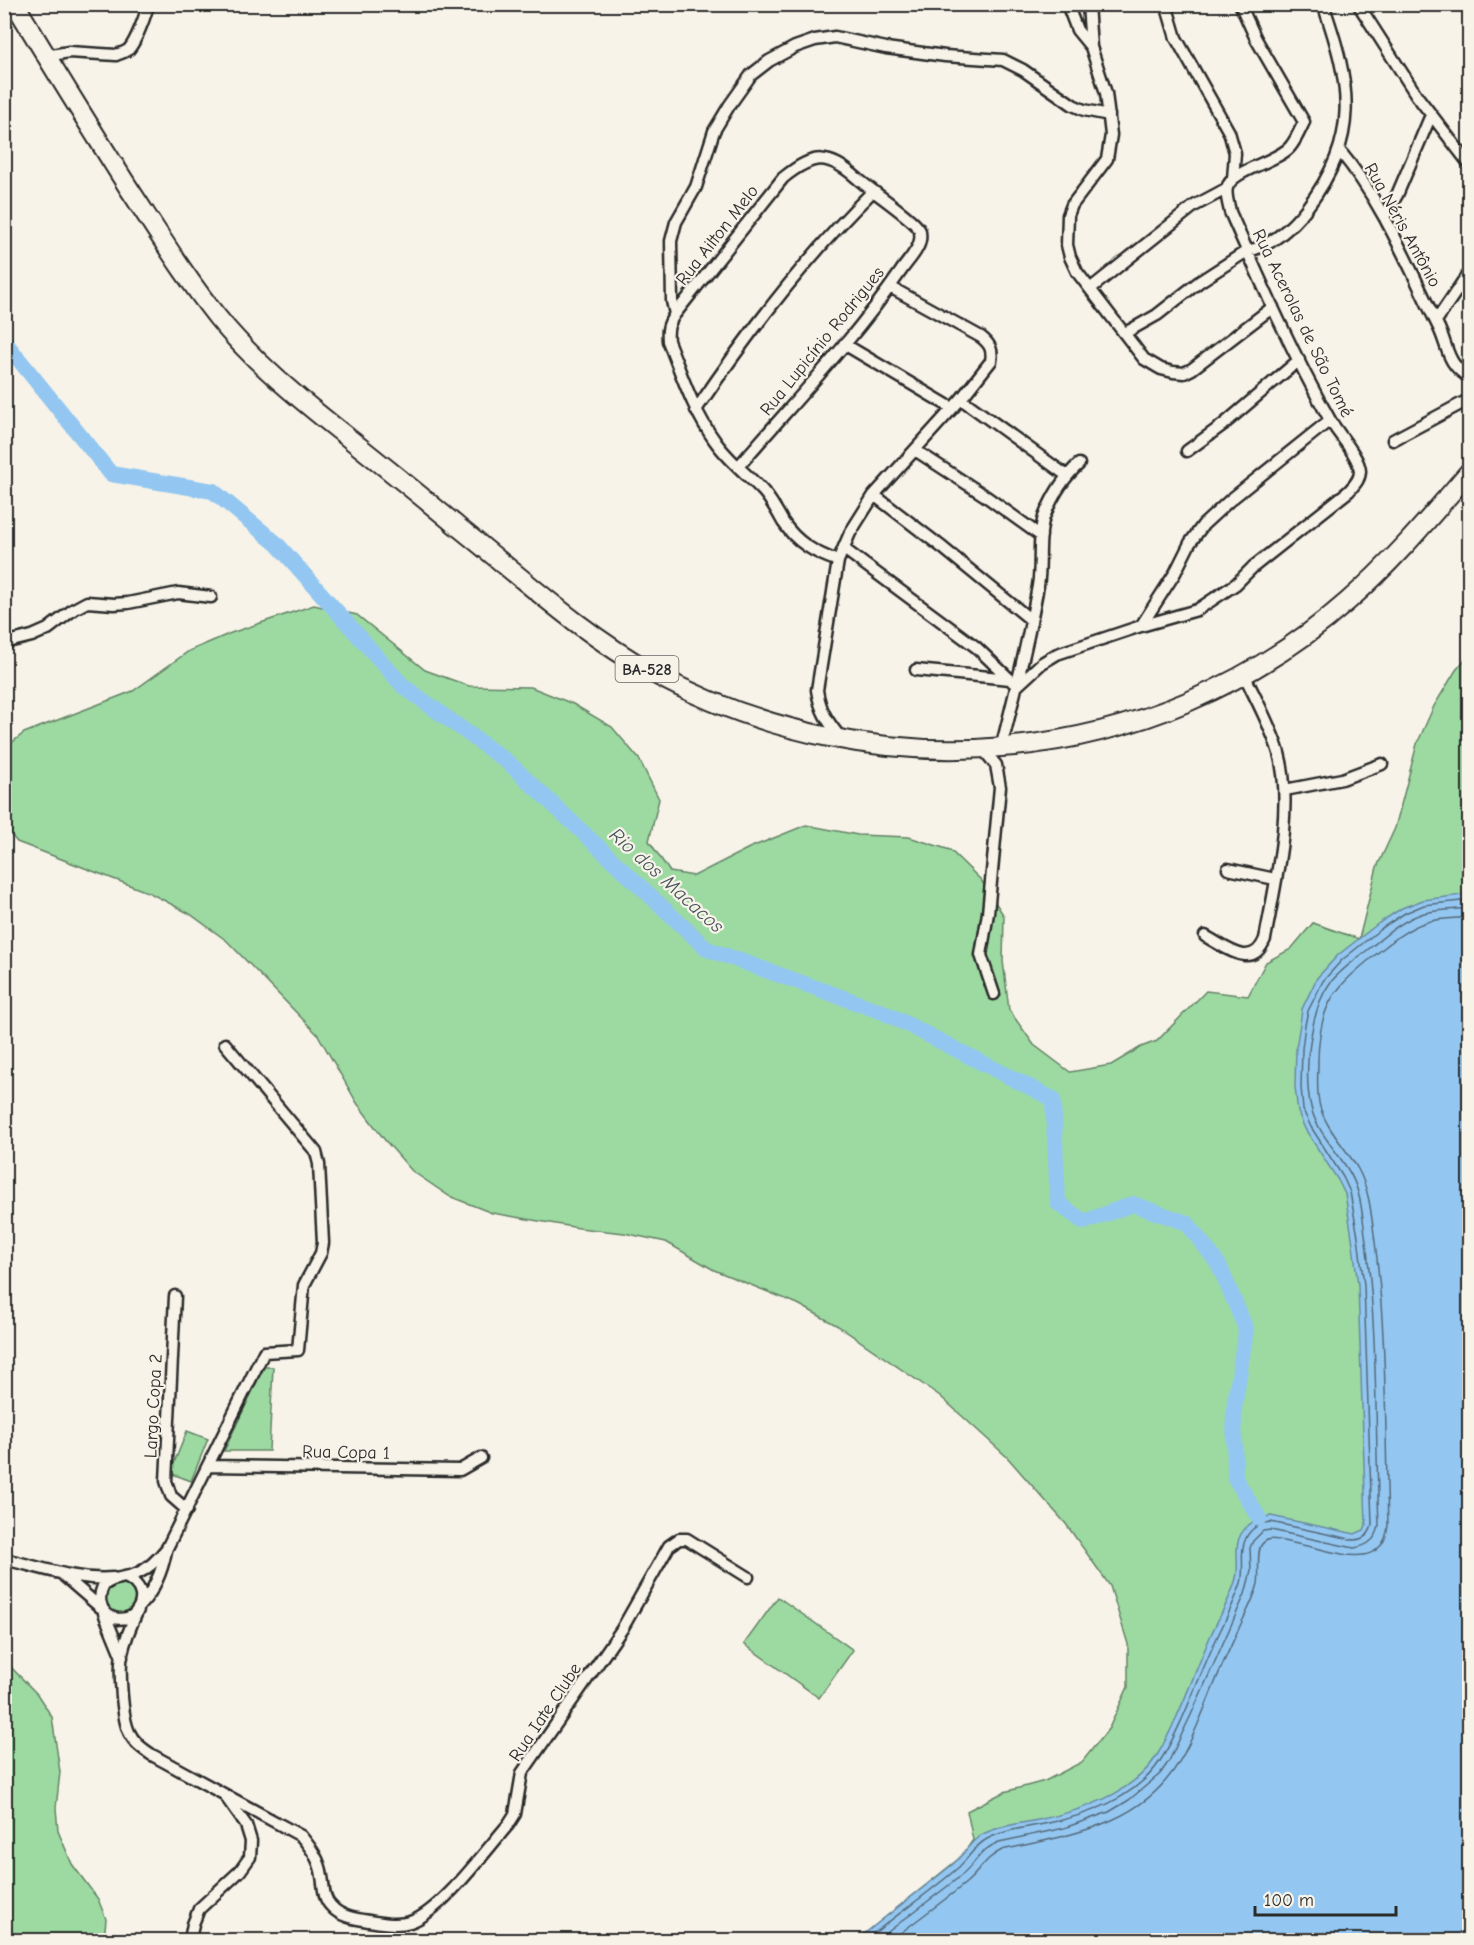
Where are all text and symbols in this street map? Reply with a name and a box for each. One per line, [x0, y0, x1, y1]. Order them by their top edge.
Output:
street label: Rua Néris Antônio [1360, 159, 1445, 291]
street label: Rua Ailton Melo [672, 181, 763, 290]
street label: Rua Acerolas de São Tomé [1248, 226, 1357, 421]
street label: Rua Lupicínio Rodrigues [756, 263, 889, 420]
road number: BA-528 [616, 656, 678, 682]
water label: Rio dos Macacos [605, 823, 729, 938]
street label: Largo Copa 2 [140, 1353, 167, 1459]
street label: Rua Copa 1 [302, 1441, 390, 1464]
street label: Rua Iate Clube [505, 1659, 586, 1765]
scale bar [1255, 1879, 1396, 1917]
text: 100 m [1264, 1890, 1314, 1911]

